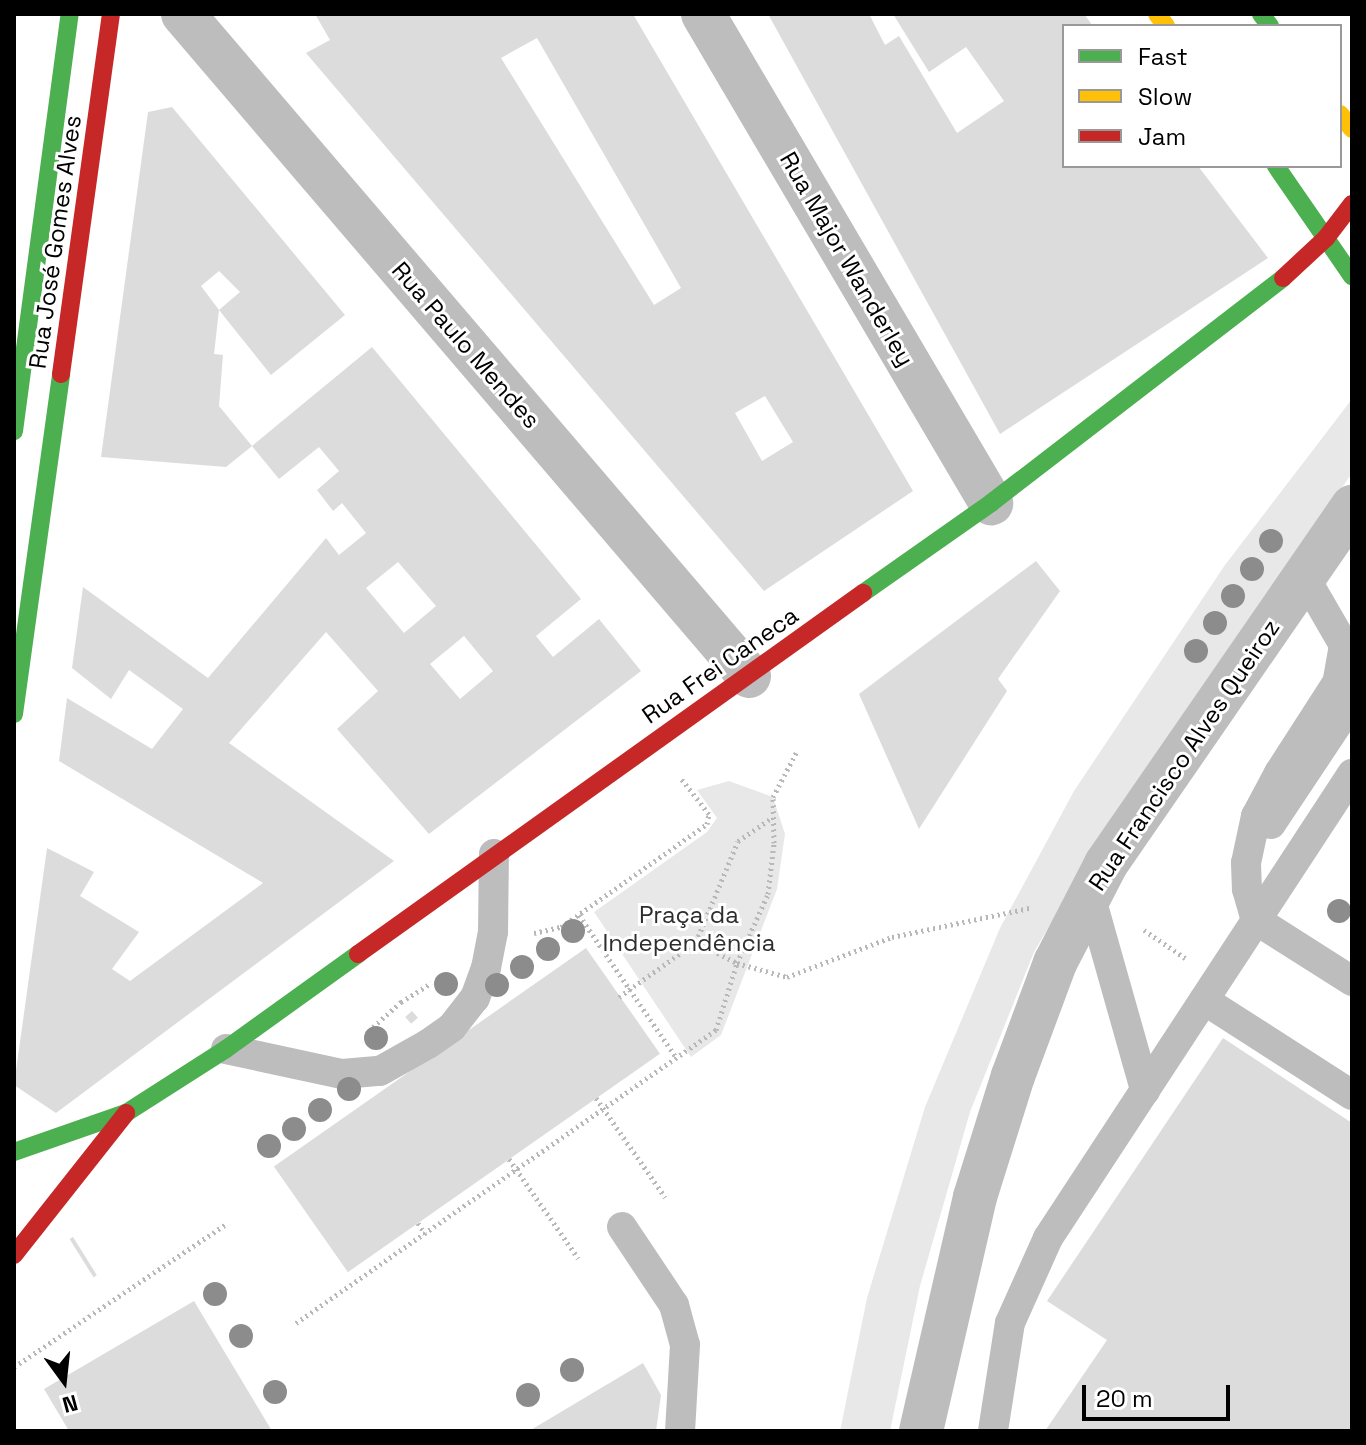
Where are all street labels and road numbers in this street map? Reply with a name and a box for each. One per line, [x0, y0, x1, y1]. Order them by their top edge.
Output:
street label: Rua José Gomes Alves [23, 113, 87, 371]
street label: Rua Major Wanderley [774, 147, 920, 371]
street label: Rua Paulo Mendes [386, 256, 546, 434]
street label: Rua Frei Caneca [636, 600, 804, 730]
street label: Rua Francisco Alves Queiroz [1082, 614, 1286, 896]

